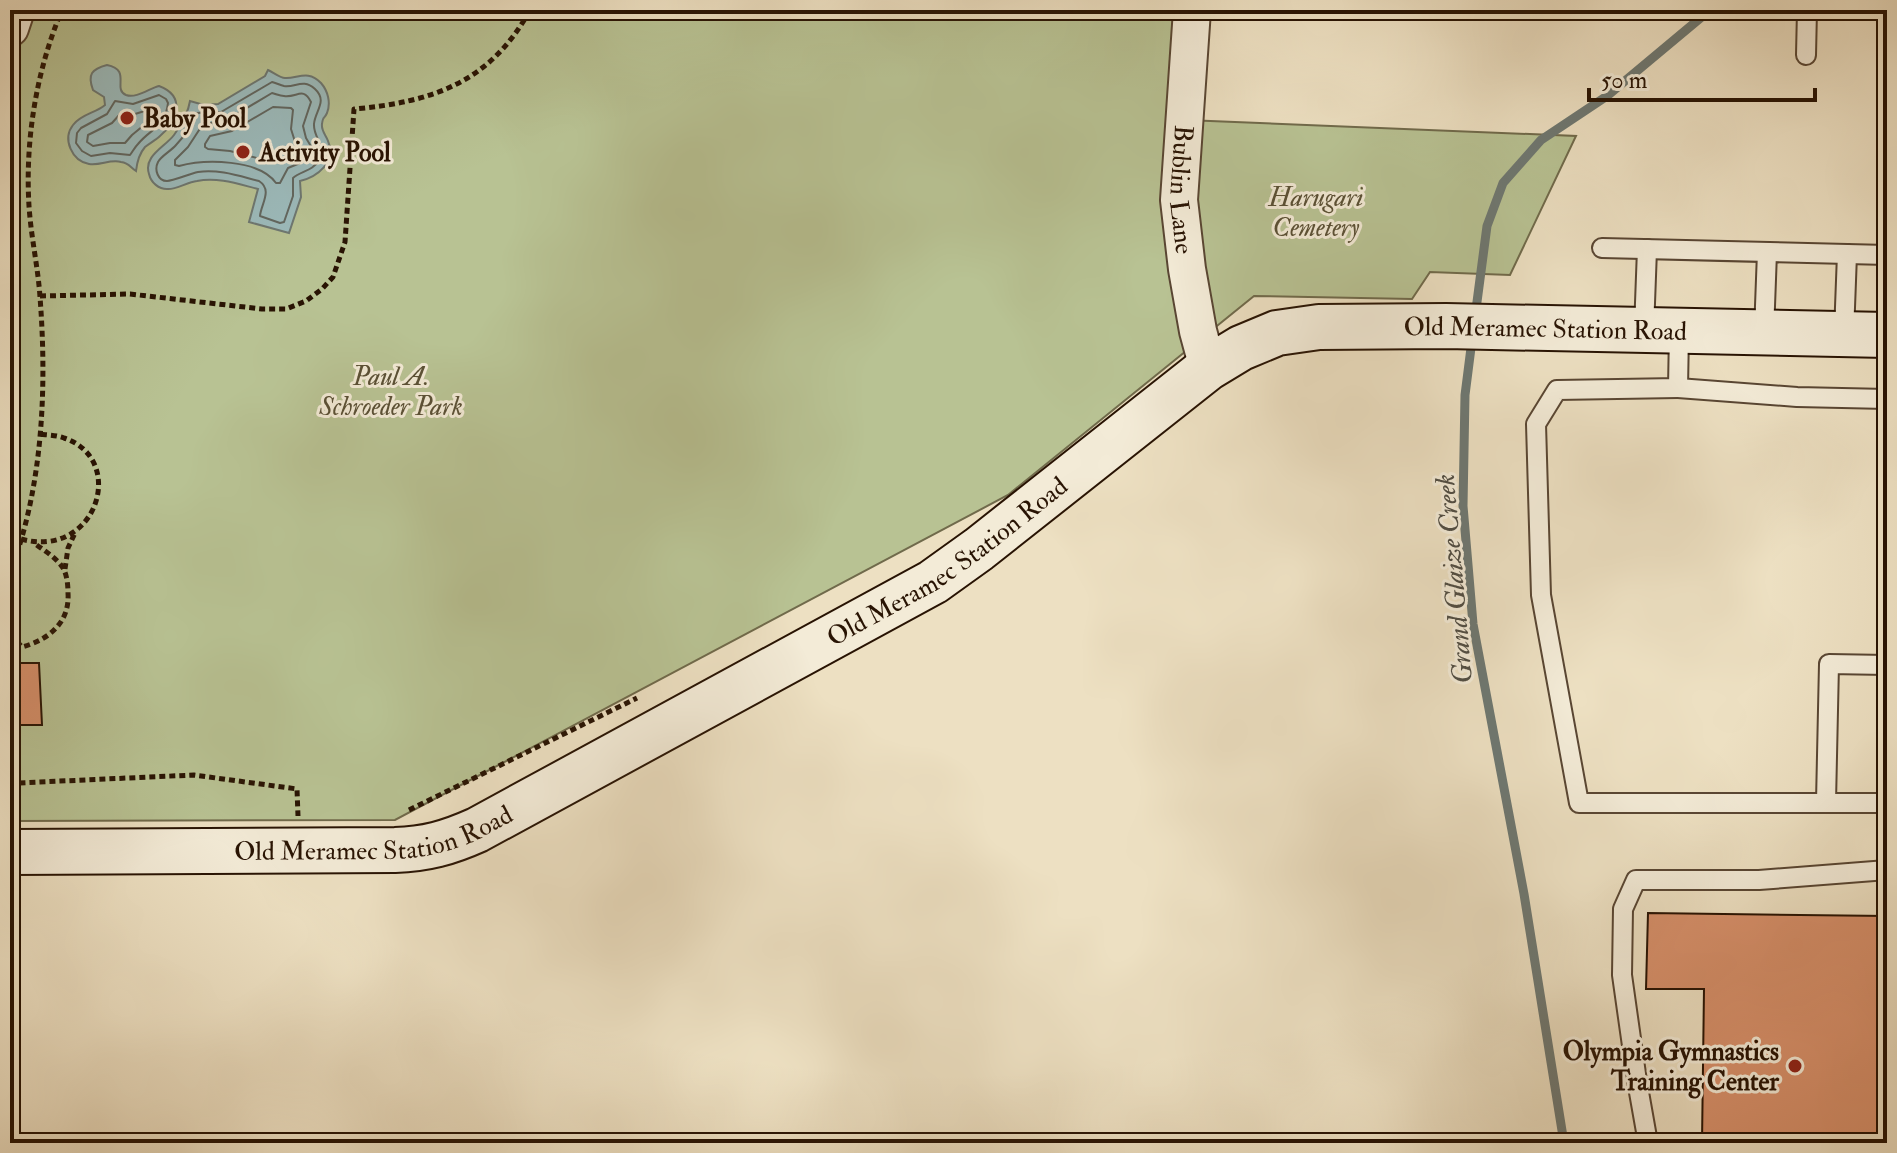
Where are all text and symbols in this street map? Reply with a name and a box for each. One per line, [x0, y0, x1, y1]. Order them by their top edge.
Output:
scale bar [1589, 52, 1815, 102]
text: 50 m [1601, 65, 1648, 96]
place label: Baby Pool [143, 103, 247, 136]
marker: Baby Pool [118, 109, 136, 127]
street label: Bublin Lane [1162, 124, 1200, 256]
place label: Activity Pool [258, 137, 391, 170]
marker: Activity Pool [234, 143, 252, 161]
park label: Harugari Cemetery [1268, 182, 1363, 244]
street label: Old Meramec Station Road [1404, 311, 1688, 348]
park label: Paul A. Schroeder Park [318, 361, 463, 423]
street label: Old Meramec Station Road [821, 470, 1074, 654]
water label: Grand Glaize Creek [1428, 472, 1481, 685]
street label: Old Meramec Station Road [234, 799, 518, 868]
place label: Olympia Gymnastics Training Center [1563, 1036, 1779, 1099]
marker: Olympia Gymnastics Training Center [1786, 1057, 1804, 1075]

